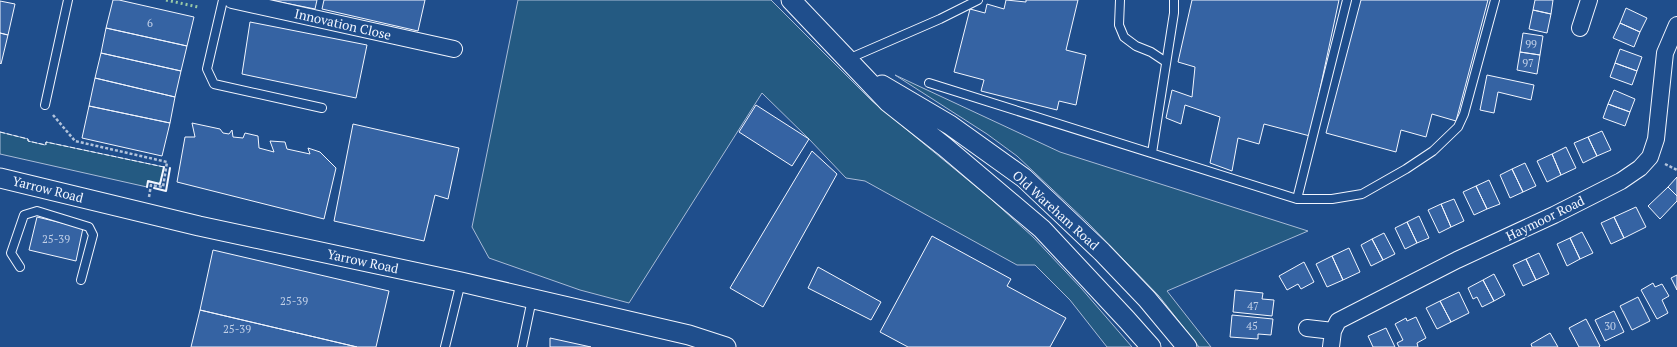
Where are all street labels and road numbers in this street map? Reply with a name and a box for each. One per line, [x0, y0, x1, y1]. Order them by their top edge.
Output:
street label: Innovation Close [293, 4, 393, 44]
street label: Old Wareham Road [1009, 166, 1103, 254]
street label: Yarrow Road [11, 171, 85, 207]
street label: Haymoor Road [1503, 191, 1587, 245]
street label: Yarrow Road [326, 245, 400, 277]

